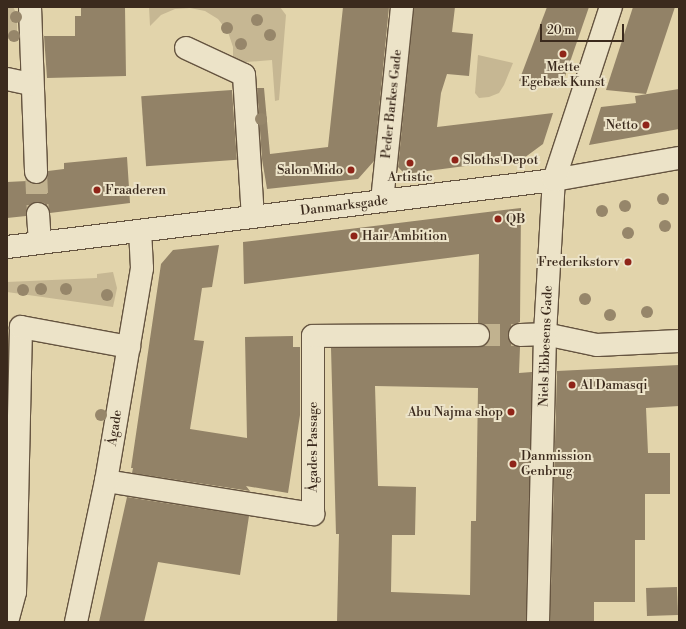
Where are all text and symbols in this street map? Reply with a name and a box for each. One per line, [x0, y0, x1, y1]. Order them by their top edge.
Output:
scale bar [542, 16, 626, 42]
text: 20 m [547, 23, 575, 38]
street label: Peder Barkes Gade [379, 49, 405, 159]
marker: Mette Egebæk Kunst [558, 49, 568, 59]
place label: Mette Egebæk Kunst [521, 60, 605, 91]
place label: Netto [606, 117, 638, 133]
marker: Netto [641, 120, 651, 130]
place label: Sloths Depot [463, 152, 538, 168]
marker: Sloths Depot [450, 155, 460, 165]
marker: Artistic [405, 158, 415, 168]
place label: Salon Mido [277, 162, 343, 178]
marker: Salon Mido [346, 165, 356, 175]
place label: Artistic [387, 169, 433, 185]
place label: Fraaderen [105, 182, 166, 198]
marker: Fraaderen [92, 185, 102, 195]
street label: Danmarksgade [299, 193, 389, 219]
place label: QB [506, 211, 525, 227]
marker: QB [493, 214, 503, 224]
place label: Hair Ambition [362, 228, 447, 244]
marker: Hair Ambition [349, 231, 359, 241]
place label: Frederikstorv [538, 254, 620, 270]
marker: Frederikstorv [623, 257, 633, 267]
street label: Niels Ebbesens Gade [536, 285, 556, 407]
place label: Al Damasqi [580, 377, 648, 393]
marker: Al Damasqi [567, 380, 577, 390]
street label: Ågades Passage [305, 402, 321, 492]
place label: Abu Najma shop [408, 404, 503, 420]
marker: Abu Najma shop [506, 407, 516, 417]
street label: Ågade [104, 409, 126, 447]
place label: Danmission Genbrug [521, 449, 592, 480]
marker: Danmission Genbrug [508, 459, 518, 469]

